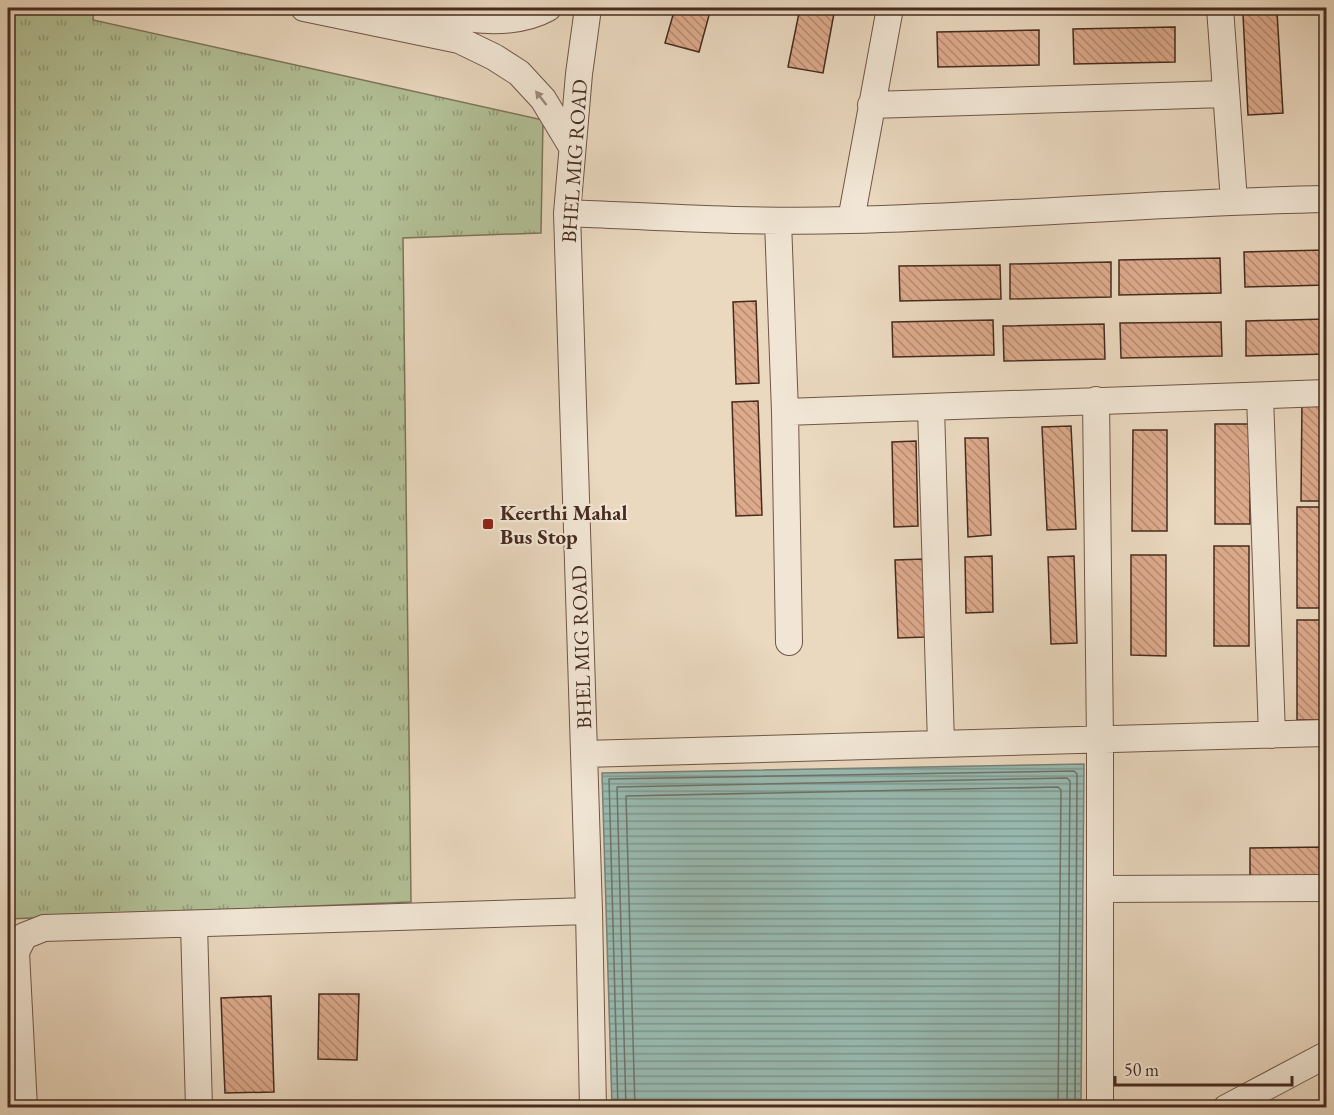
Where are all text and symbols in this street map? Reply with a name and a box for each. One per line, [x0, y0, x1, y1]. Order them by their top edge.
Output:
street label: BHEL MIG ROAD [555, 78, 593, 244]
one-way arrow [535, 90, 548, 106]
place label: Keerthi Mahal Bus Stop [500, 499, 628, 550]
marker: Keerthi Mahal Bus Stop [481, 517, 495, 531]
street label: BHEL MIG ROAD [565, 564, 597, 729]
scale bar [1115, 1049, 1292, 1087]
text: 50 m [1124, 1058, 1159, 1081]

